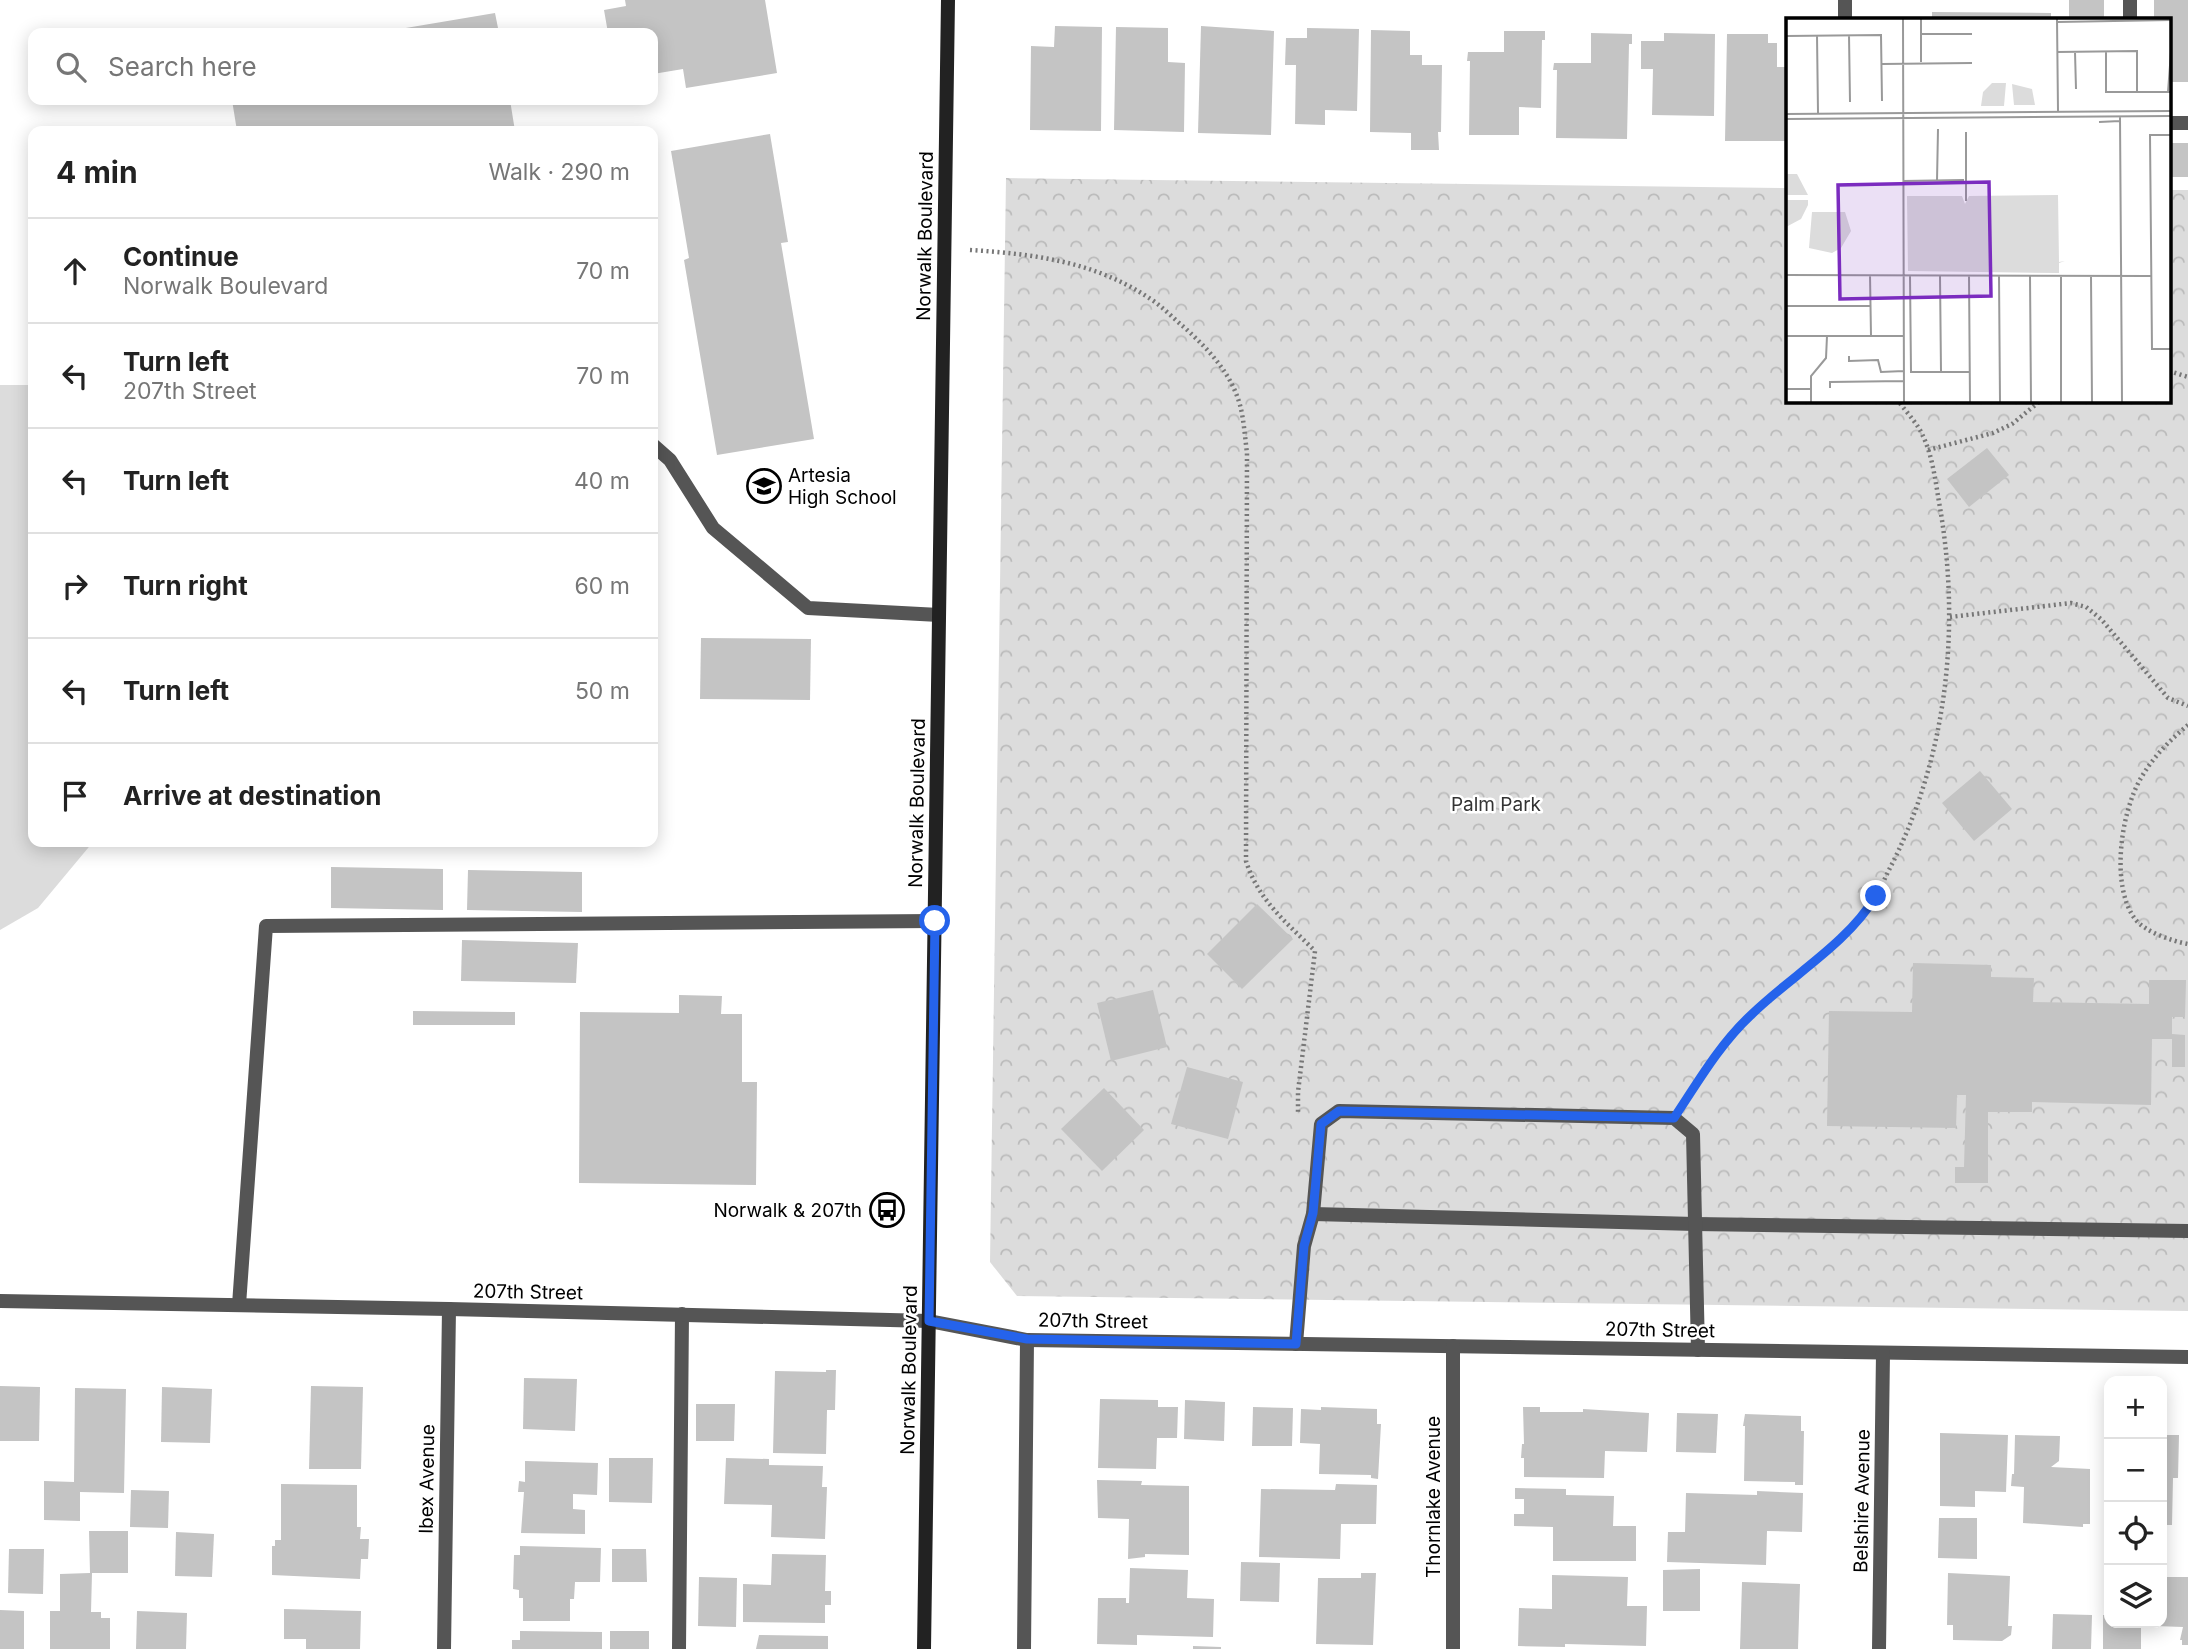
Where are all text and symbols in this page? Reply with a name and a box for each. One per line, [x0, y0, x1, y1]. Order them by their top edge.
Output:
inset map [1786, 18, 2170, 402]
search box [28, 28, 658, 105]
icon: search [52, 48, 90, 86]
text: Search here [108, 51, 257, 82]
street label: Norwalk Boulevard [912, 151, 938, 321]
text: 4 min [56, 154, 138, 190]
text: Walk · 290 m [488, 158, 630, 186]
text: Continue [123, 241, 239, 272]
icon: ahead [56, 252, 94, 290]
text: 70 m [576, 257, 630, 285]
text: Norwalk Boulevard [123, 272, 328, 300]
text: Turn left [123, 346, 229, 377]
icon: left [56, 357, 94, 395]
text: 70 m [576, 362, 630, 390]
text: 207th Street [123, 377, 257, 405]
icon: left [56, 462, 94, 500]
place label: Artesia High School [788, 464, 897, 509]
text: Turn left [123, 465, 229, 496]
text: 40 m [574, 467, 630, 495]
school or university icon: Artesia High School [745, 467, 783, 505]
icon: right [56, 567, 94, 605]
text: Turn right [123, 570, 248, 601]
text: 60 m [575, 572, 630, 600]
icon: left [56, 672, 94, 710]
text: Turn left [123, 675, 229, 706]
text: 50 m [575, 677, 630, 705]
street label: Norwalk Boulevard [904, 718, 930, 888]
icon: arrive [56, 777, 94, 815]
text: Arrive at destination [123, 780, 382, 811]
park label: Palm Park [1451, 793, 1542, 816]
route end [1860, 880, 1891, 911]
route start [919, 905, 950, 936]
bus stop icon: Norwalk & 207th [868, 1191, 906, 1229]
place label: Norwalk & 207th [713, 1199, 862, 1222]
street label: 207th Street [473, 1280, 583, 1304]
street label: Norwalk Boulevard [896, 1285, 922, 1455]
street label: 207th Street [1038, 1309, 1148, 1333]
street label: 207th Street [1605, 1318, 1715, 1342]
map controls [2104, 1376, 2167, 1628]
button: + [2104, 1376, 2167, 1439]
street label: Thornlake Avenue [1422, 1416, 1445, 1578]
street label: Ibex Avenue [415, 1424, 439, 1534]
street label: Belshire Avenue [1849, 1429, 1875, 1573]
button: − [2104, 1439, 2167, 1502]
button: locate [2104, 1502, 2167, 1565]
button: layers [2104, 1565, 2167, 1628]

